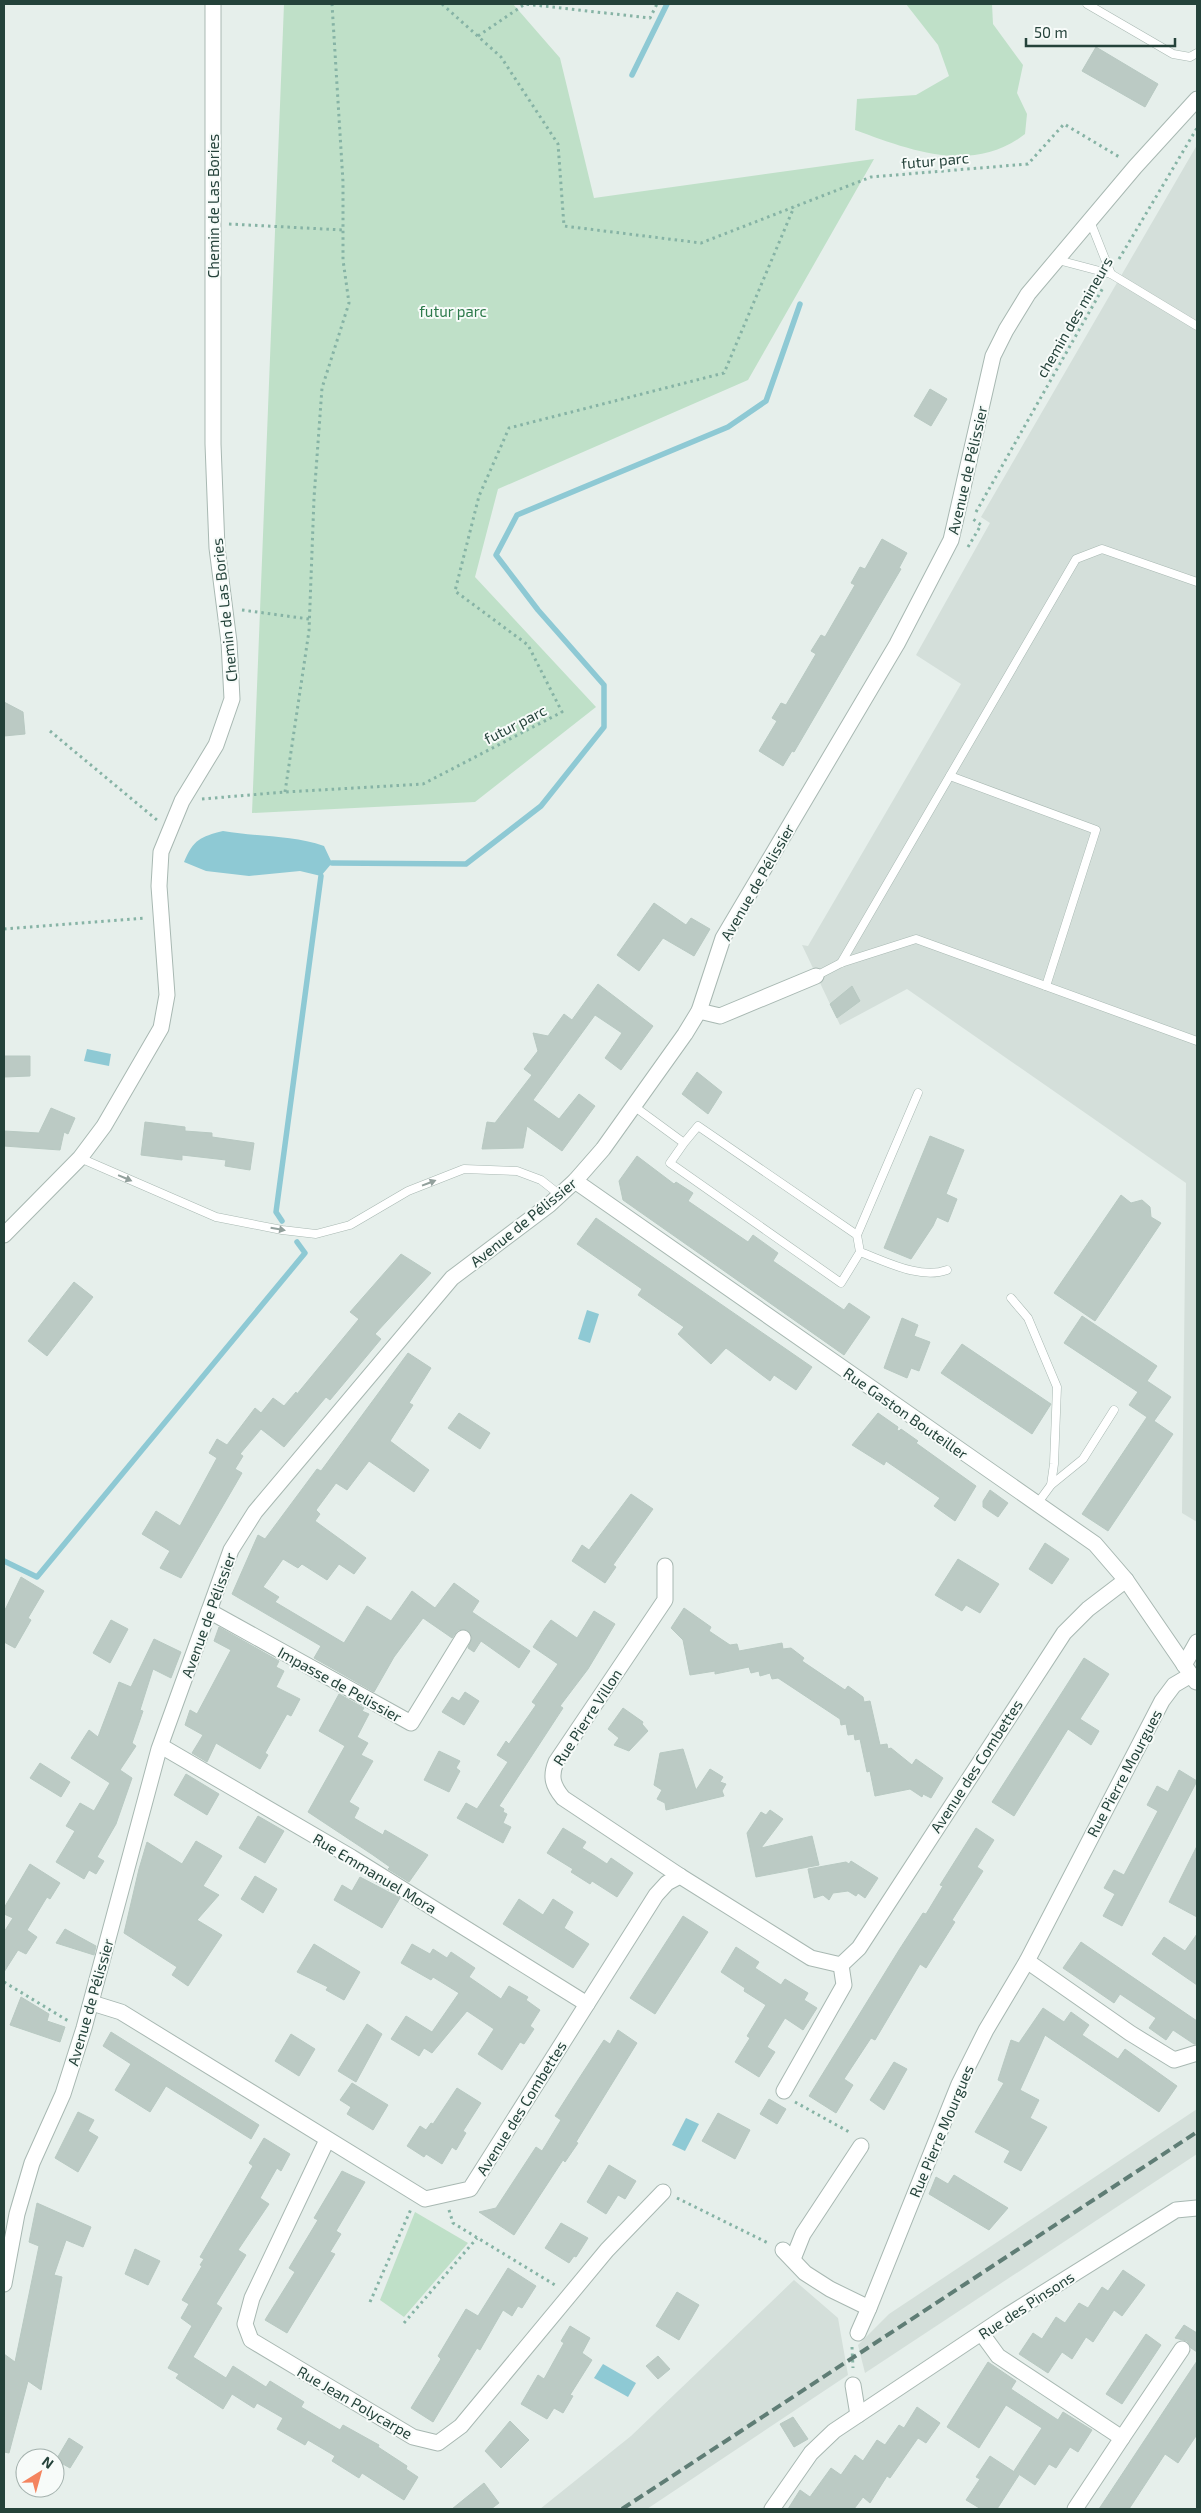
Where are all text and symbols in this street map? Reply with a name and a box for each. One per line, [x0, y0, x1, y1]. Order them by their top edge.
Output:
scale bar [1026, 15, 1175, 47]
text: 50 m [1034, 23, 1068, 41]
street label: Chemin de Las Bories [204, 134, 222, 278]
street label: futur parc [901, 148, 969, 172]
street label: chemin des mineurs [1032, 253, 1116, 381]
park label: futur parc [419, 302, 487, 320]
street label: Avenue de Pélissier [943, 404, 991, 536]
street label: Chemin de Las Bories [208, 537, 240, 683]
street label: futur parc [481, 701, 549, 747]
street label: Avenue de Pélissier [716, 820, 798, 944]
one-way arrow [118, 1174, 132, 1182]
street label: Avenue de Pélissier [466, 1174, 580, 1270]
one-way arrow [421, 1179, 436, 1186]
one-way arrow [271, 1226, 287, 1234]
street label: Rue Gaston Bouteiller [840, 1363, 972, 1463]
street label: Avenue de Pélissier [177, 1550, 239, 1680]
street label: Impasse de Pelissier [275, 1643, 405, 1725]
street label: Rue Pierre Villon [549, 1665, 625, 1769]
street label: Avenue des Combettes [926, 1696, 1026, 1836]
street label: Rue Pierre Mourgues [1083, 1706, 1165, 1840]
street label: Rue Emmanuel Mora [310, 1829, 440, 1917]
street label: Avenue de Pélissier [63, 1936, 117, 2068]
street label: Avenue des Combettes [472, 2037, 570, 2179]
street label: Rue Pierre Mourgues [905, 2062, 977, 2200]
street label: Rue des Pinsons [975, 2267, 1077, 2343]
street label: Rue Jean Polycarpe [294, 2362, 416, 2442]
north arrow [15, 2448, 65, 2498]
text: N [39, 2452, 57, 2472]

